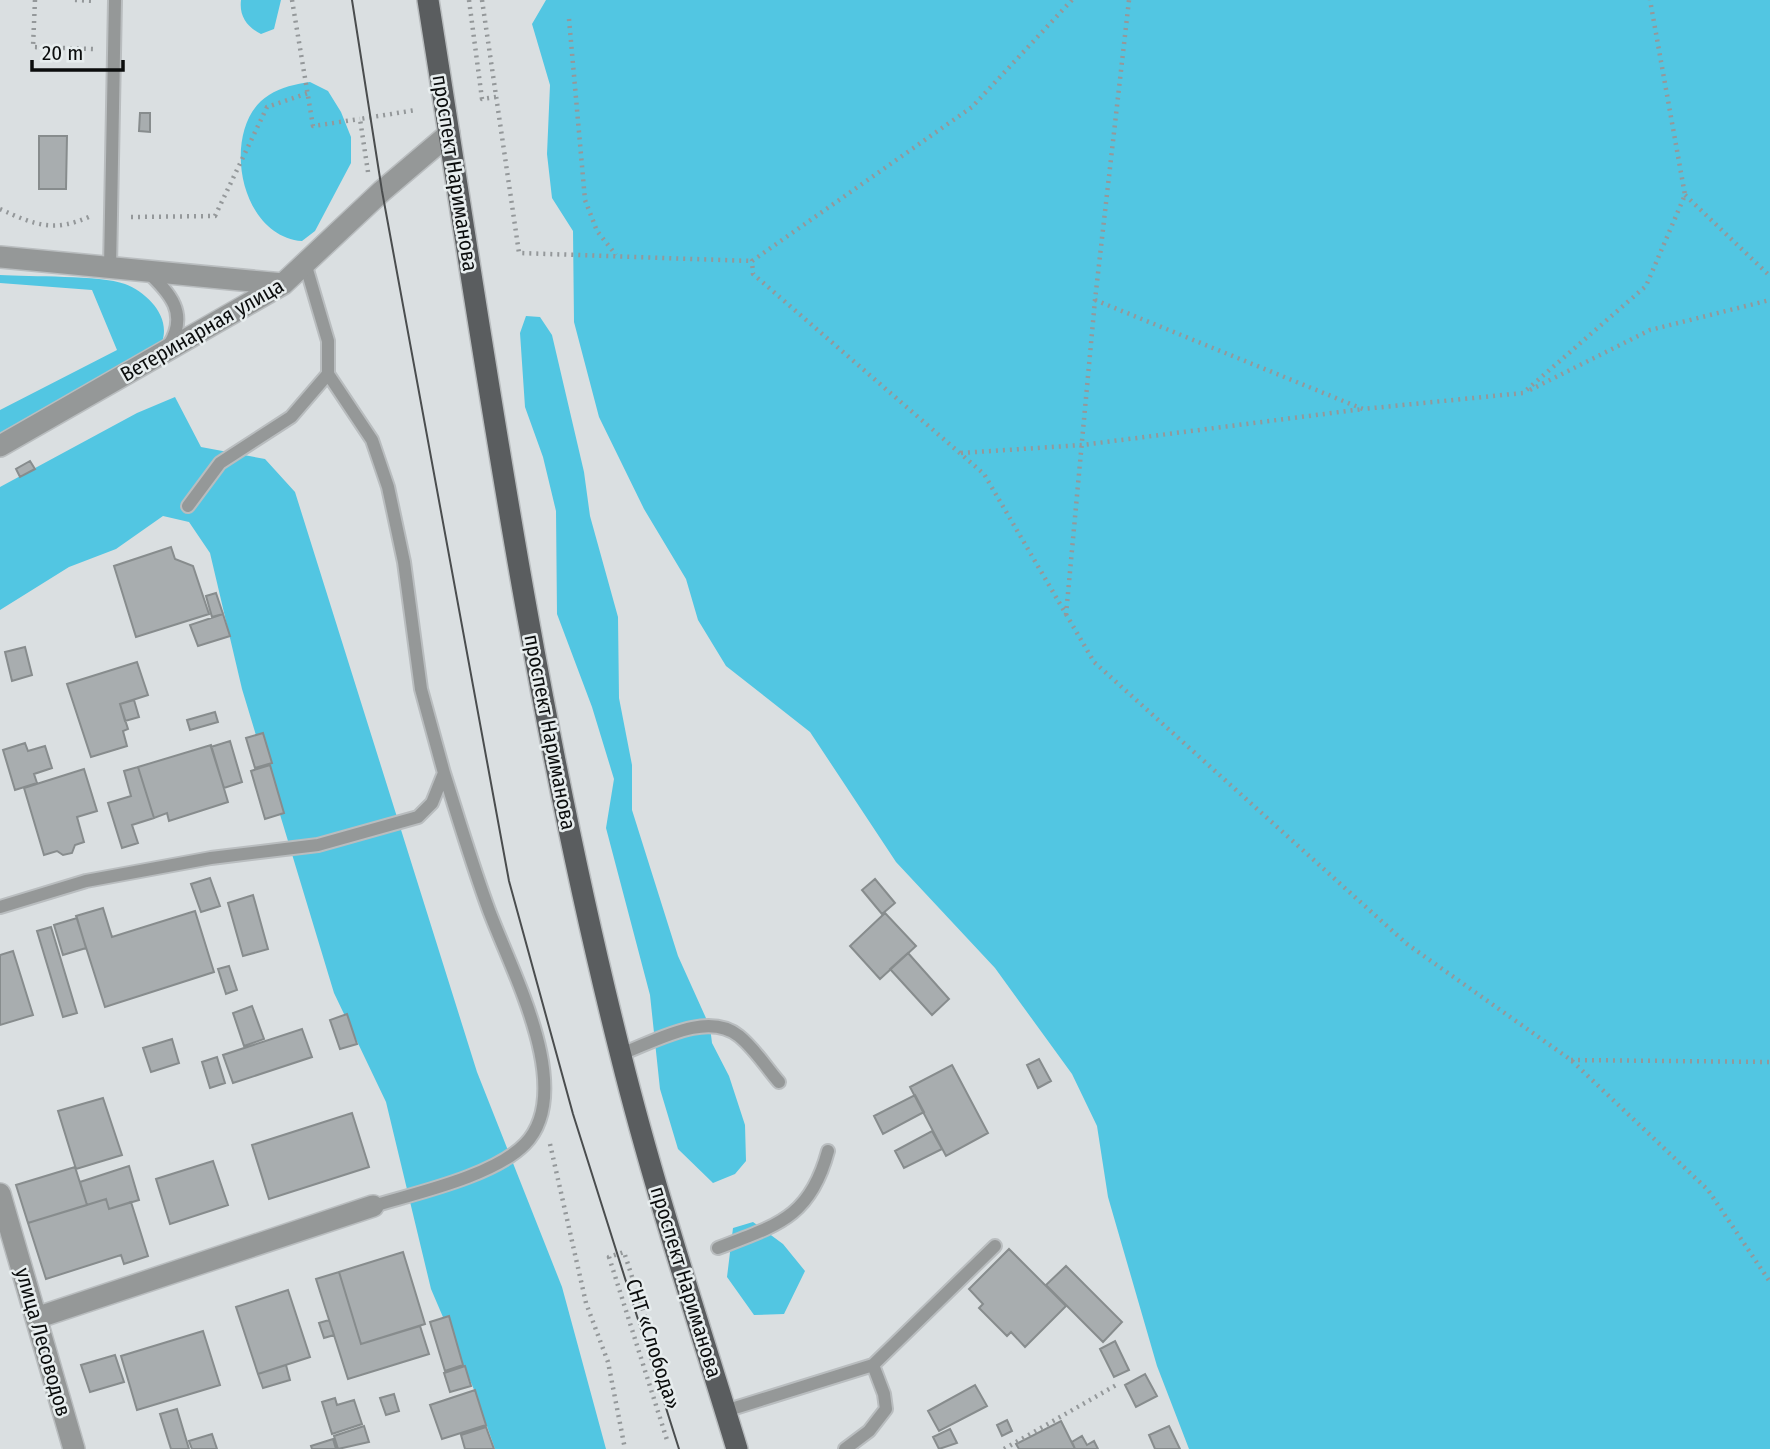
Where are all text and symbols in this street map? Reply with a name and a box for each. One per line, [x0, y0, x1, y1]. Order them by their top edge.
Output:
scale bar [32, 28, 122, 72]
text: 20 m [42, 40, 83, 66]
street label: проспект Нариманова [427, 73, 483, 273]
street label: Ветеринарная улица [116, 273, 288, 387]
street label: проспект Нариманова [518, 632, 582, 832]
street label: проспект Нариманова [645, 1183, 727, 1381]
street label: улица Лесоводов [9, 1265, 77, 1419]
street label: СНТ «Слобода» [620, 1275, 686, 1413]

